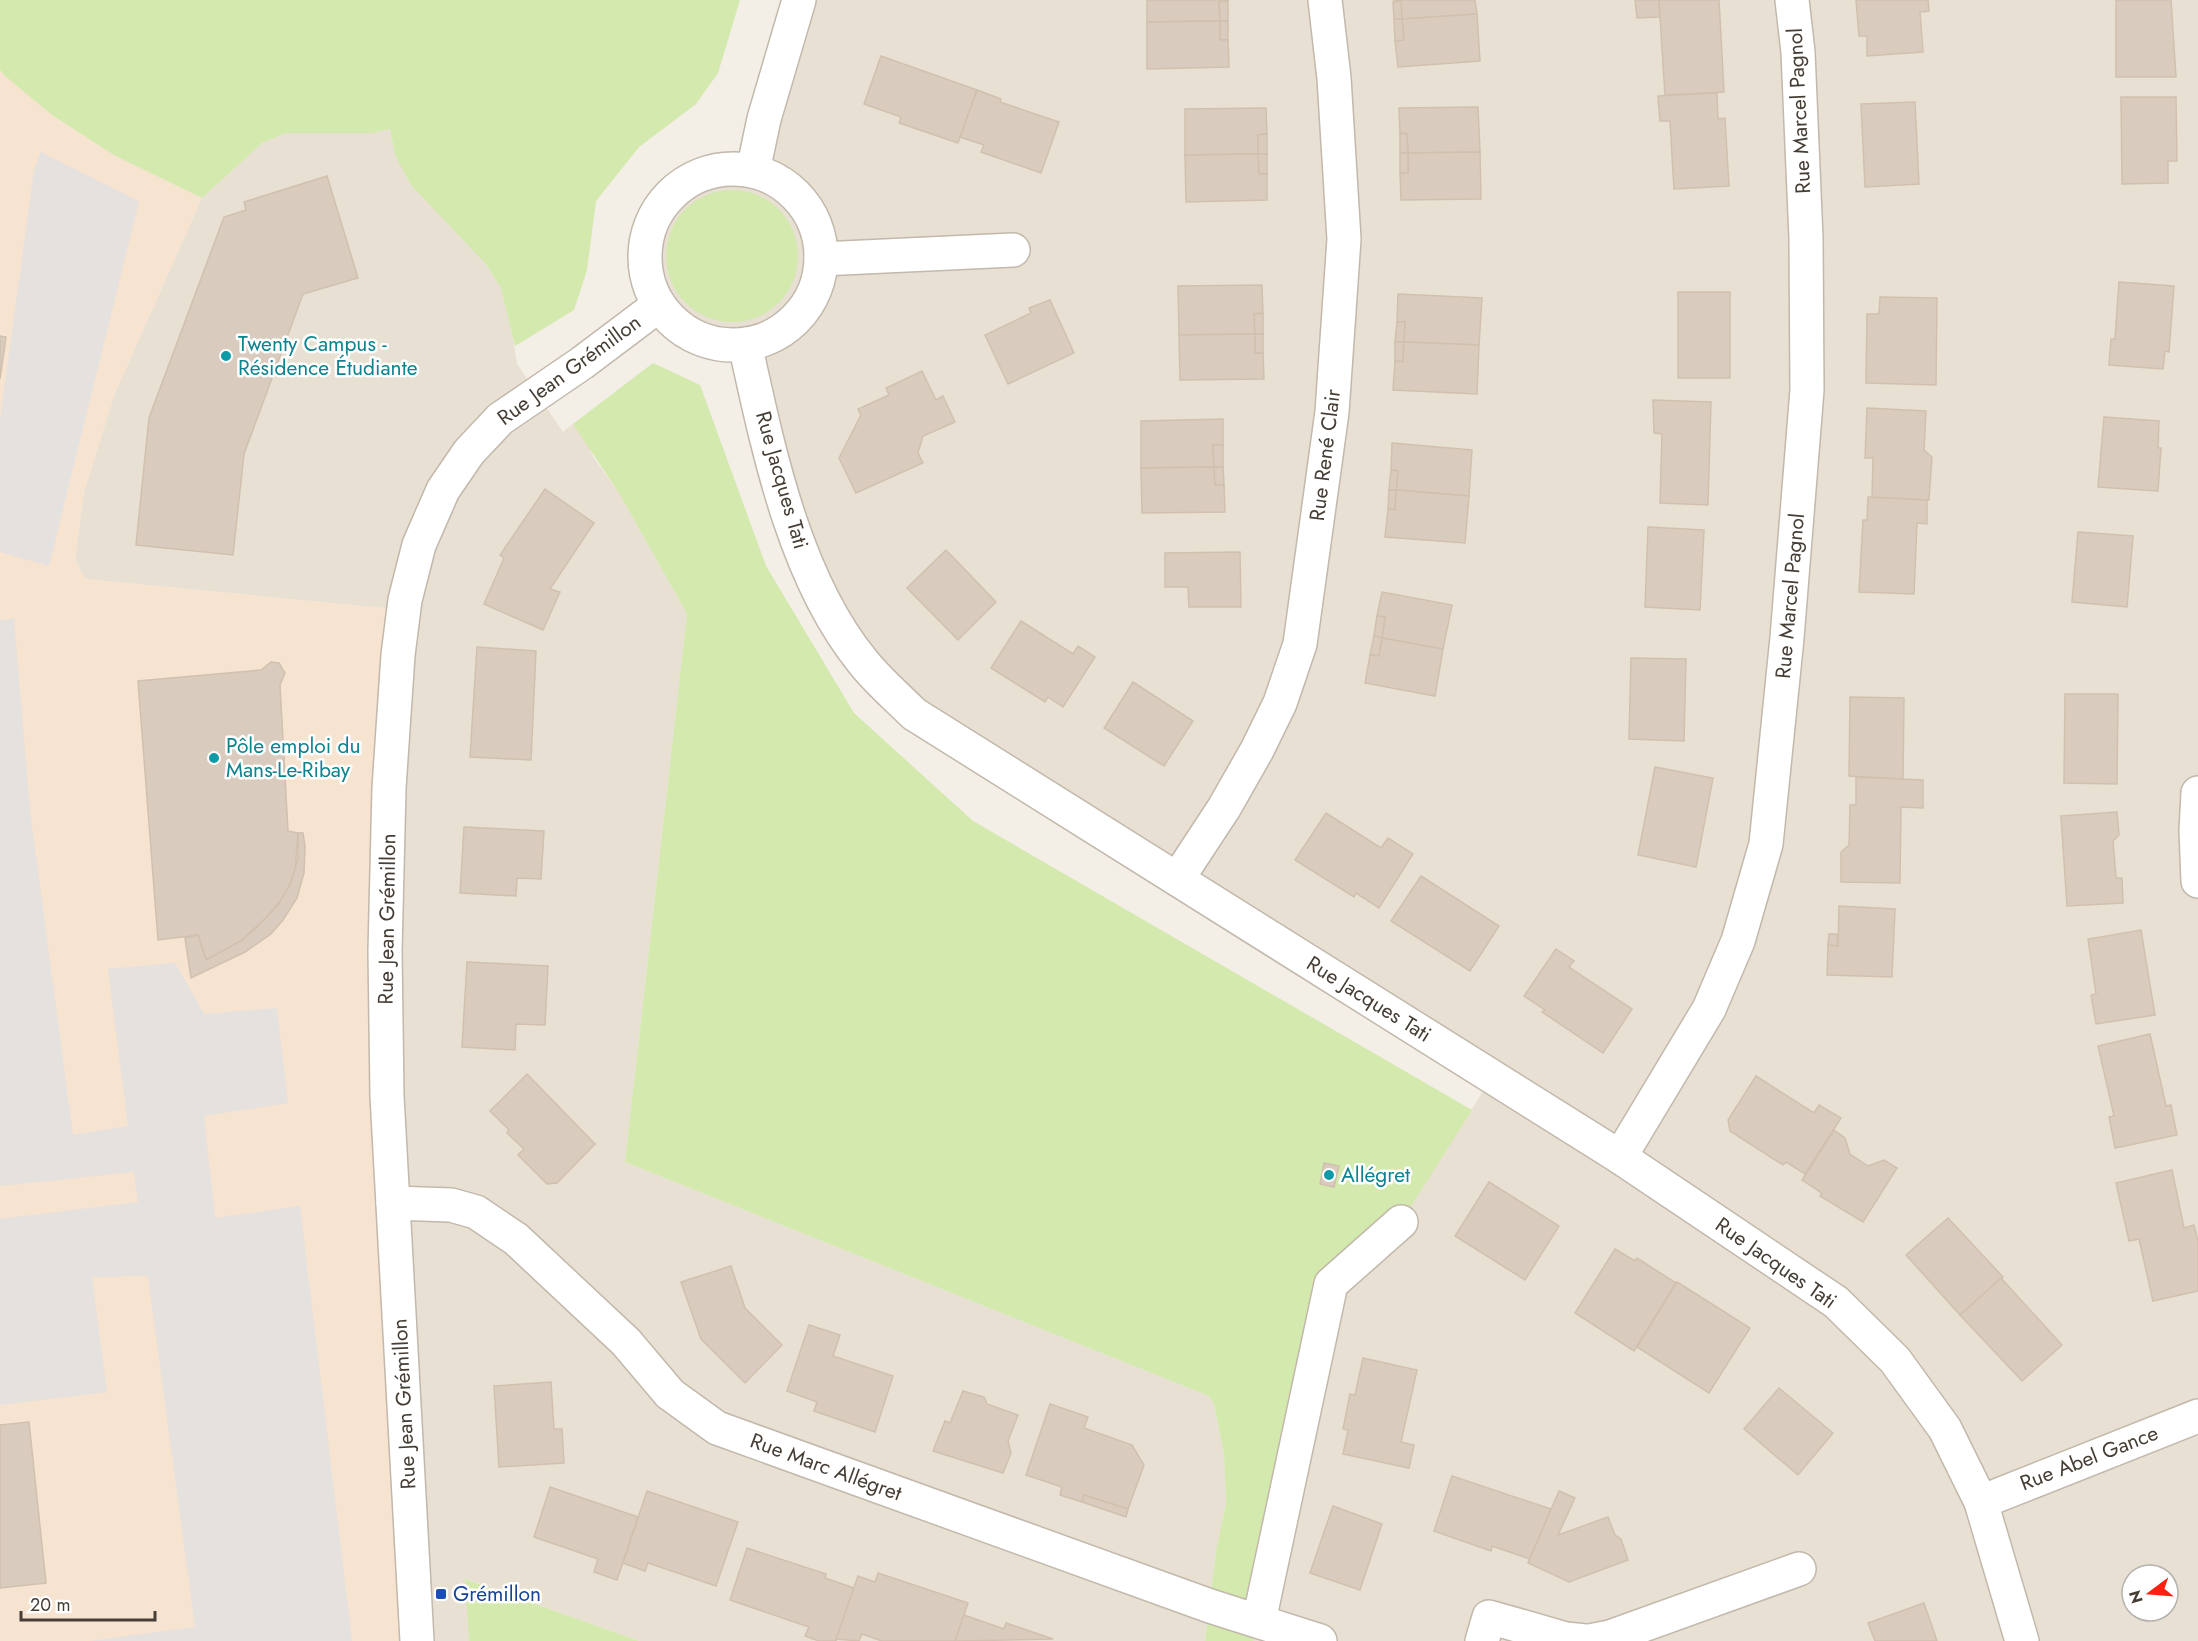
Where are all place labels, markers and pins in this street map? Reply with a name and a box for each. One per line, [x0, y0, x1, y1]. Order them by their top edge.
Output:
place label: Twenty Campus - Résidence Étudiante [238, 329, 418, 383]
marker: Twenty Campus - Résidence Étudiante [219, 349, 233, 363]
place label: Pôle emploi du Mans-Le-Ribay [226, 731, 361, 785]
marker: Pôle emploi du Mans-Le-Ribay [207, 751, 221, 765]
place label: Allégret [1341, 1160, 1410, 1190]
marker: Allégret [1322, 1168, 1336, 1182]
place label: Grémillon [453, 1579, 541, 1609]
marker: Grémillon [434, 1587, 448, 1601]

